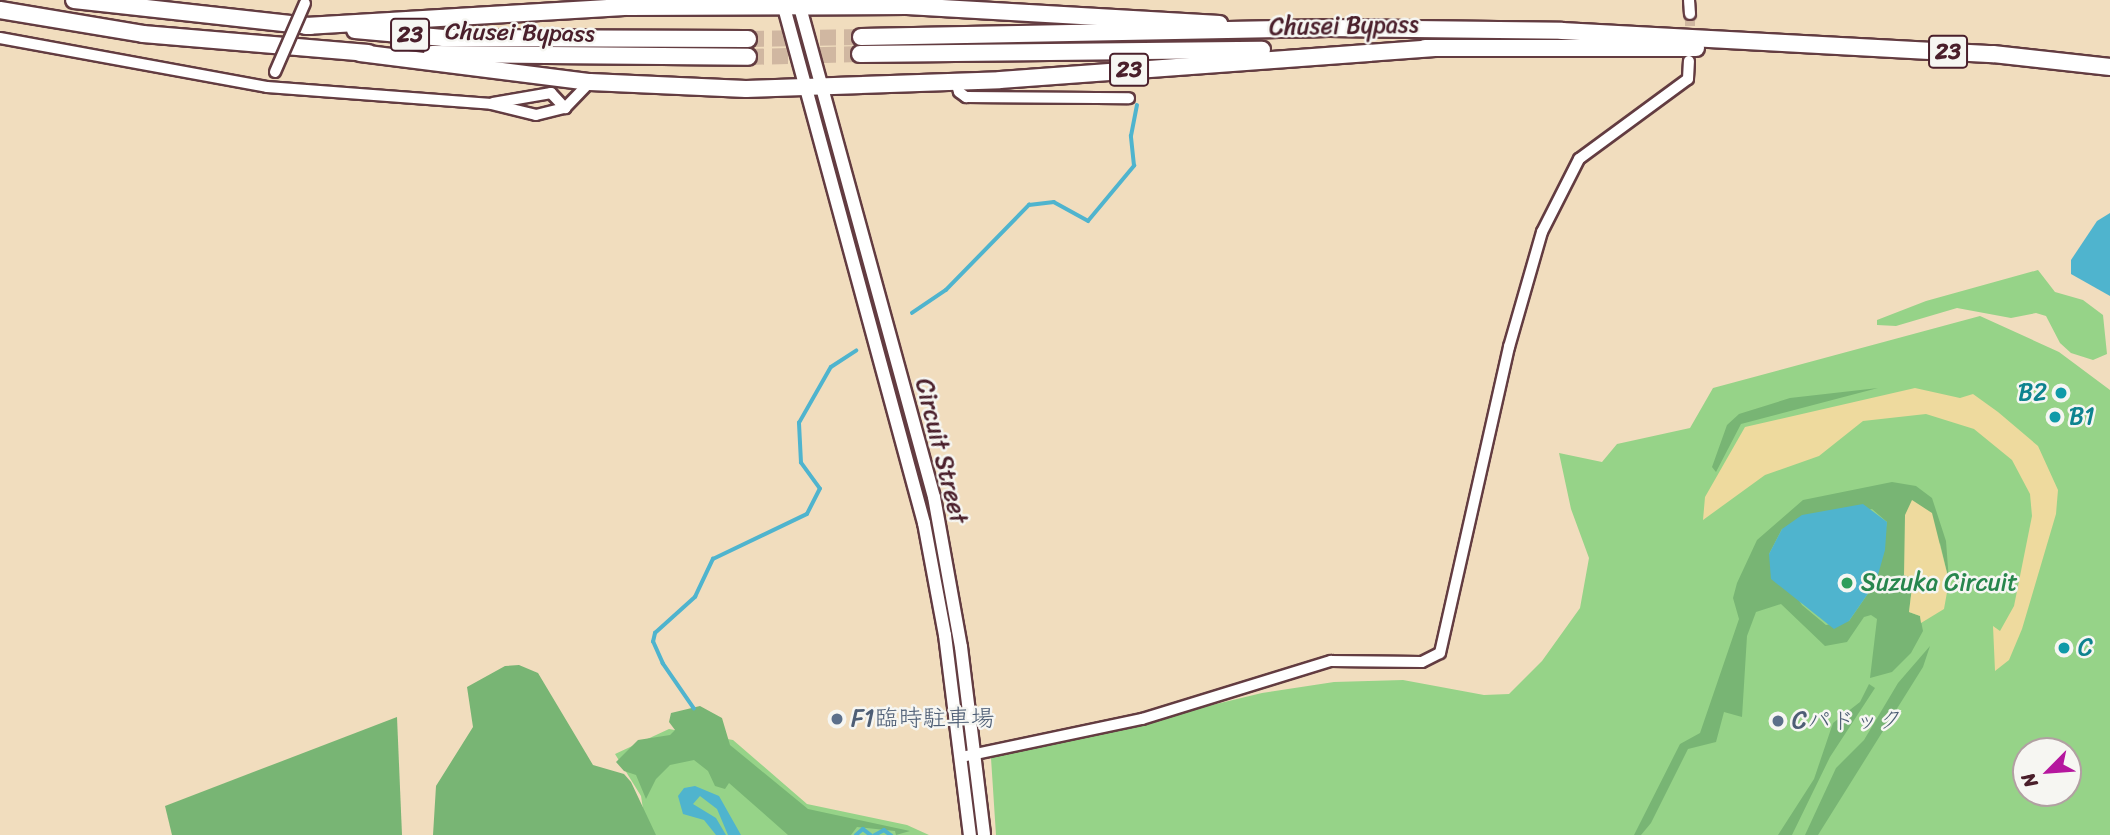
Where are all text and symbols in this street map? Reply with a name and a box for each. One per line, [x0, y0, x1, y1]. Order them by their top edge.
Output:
street label: Chusei Bypass [1269, 10, 1419, 42]
road number: 23 [389, 16, 431, 54]
street label: Chusei Bypass [445, 17, 595, 49]
road number: 23 [1927, 32, 1969, 72]
road number: 23 [1108, 50, 1150, 90]
street label: Circuit Street [909, 375, 973, 527]
place label: B2 [2018, 379, 2047, 407]
marker: B2 [2053, 385, 2069, 401]
place label: B1 [2069, 403, 2094, 431]
marker: B1 [2047, 409, 2063, 425]
place label: Suzuka Circuit [1861, 569, 2017, 597]
marker: Suzuka Circuit [1839, 575, 1855, 591]
place label: C [2078, 634, 2093, 662]
marker: C [2056, 640, 2072, 656]
place label: F1臨時駐車場 [851, 705, 994, 733]
place label: Cパドック [1792, 707, 1903, 735]
marker: F1臨時駐車場 [829, 711, 845, 727]
marker: Cパドック [1770, 713, 1786, 729]
north arrow [2012, 737, 2082, 807]
text: N [2012, 767, 2047, 793]

